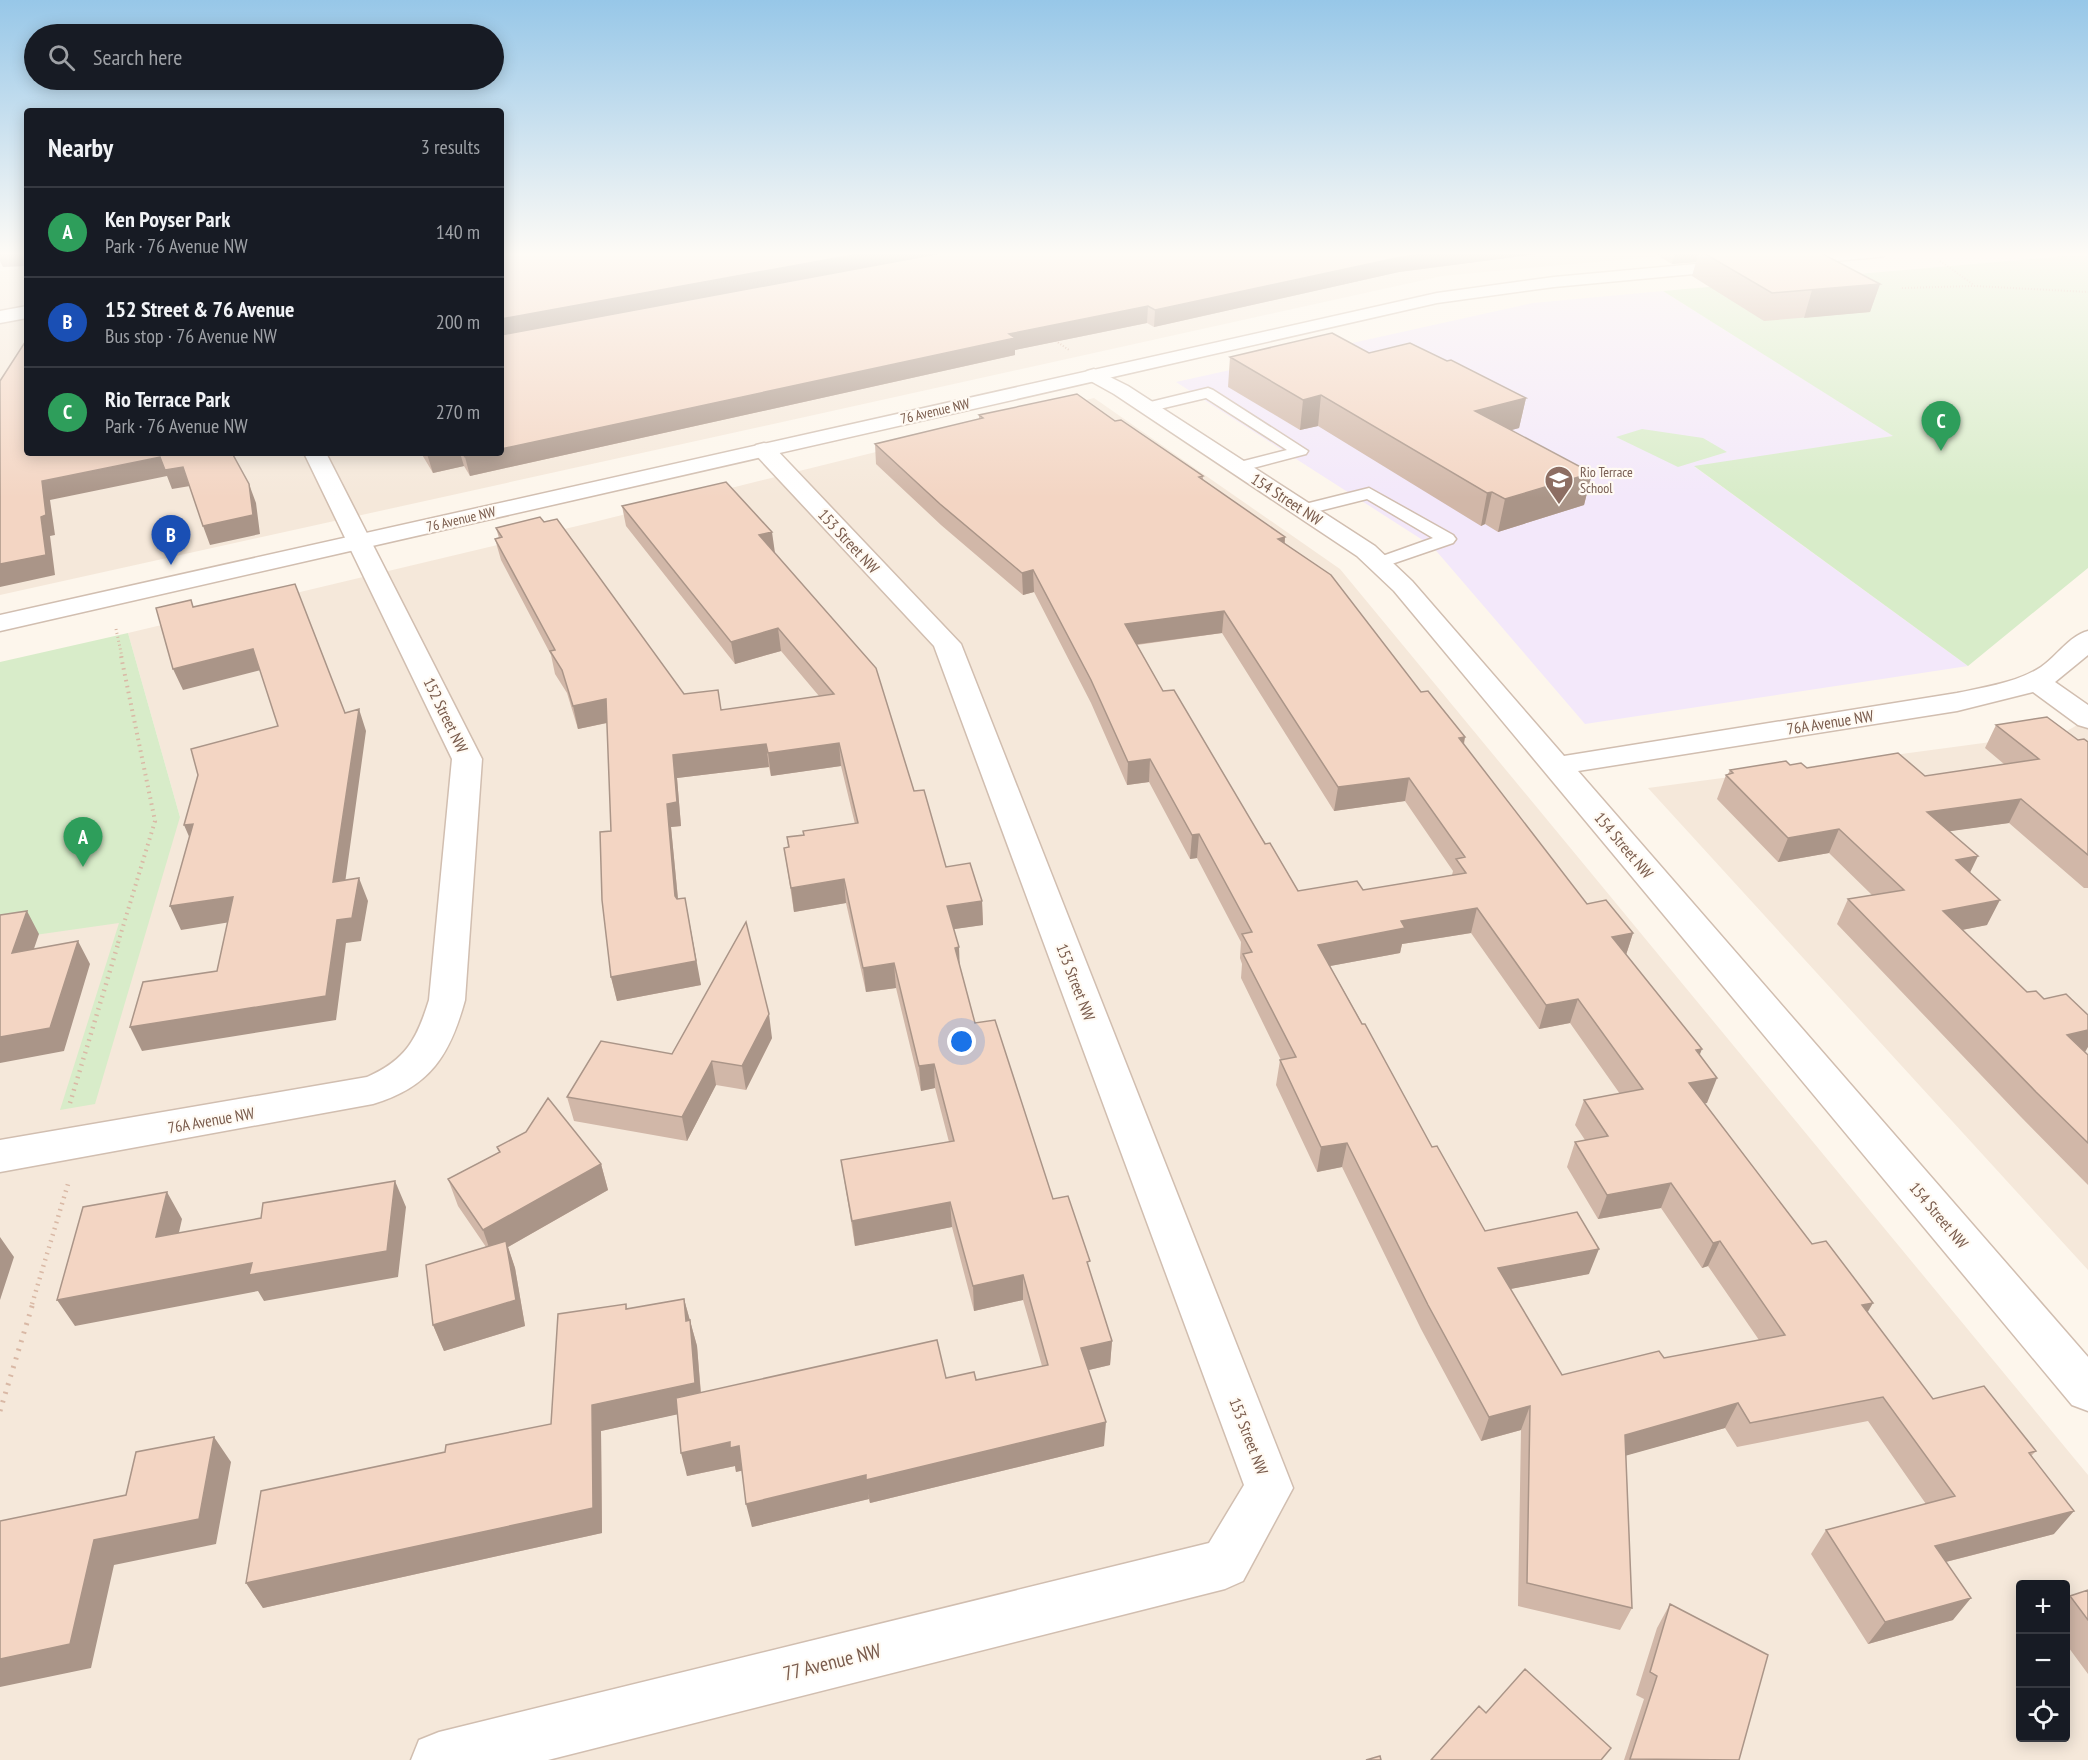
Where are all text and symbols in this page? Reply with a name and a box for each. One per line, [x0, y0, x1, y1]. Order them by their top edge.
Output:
search box [24, 24, 504, 90]
icon: search [45, 41, 78, 74]
text: Search here [93, 43, 182, 71]
text: Nearby [48, 131, 113, 164]
text: 3 results [421, 134, 480, 160]
text: Ken Poyser Park [105, 205, 230, 233]
text: A [62, 219, 73, 245]
text: 140 m [436, 219, 480, 245]
text: Park · 76 Avenue NW [105, 233, 248, 259]
text: 152 Street & 76 Avenue [105, 295, 295, 323]
text: B [63, 309, 72, 335]
text: 200 m [436, 309, 480, 335]
text: Bus stop · 76 Avenue NW [105, 323, 277, 349]
text: Rio Terrace Park [105, 385, 230, 413]
street label: 76 Avenue NW [899, 394, 972, 428]
text: C [63, 399, 72, 425]
text: 270 m [436, 399, 480, 425]
pin: C [1922, 402, 1960, 451]
text: Park · 76 Avenue NW [105, 413, 248, 439]
place label: Rio Terrace School [1580, 463, 1633, 497]
school or university icon: Rio Terrace School [1543, 464, 1575, 506]
street label: 154 Street NW [1248, 469, 1327, 530]
street label: 76 Avenue NW [425, 502, 498, 536]
street label: 153 Street NW [814, 505, 884, 578]
pin: B [152, 516, 190, 565]
street label: 152 Street NW [419, 674, 473, 756]
street label: 76A Avenue NW [1785, 705, 1875, 739]
street label: 154 Street NW [1590, 808, 1658, 883]
pin: A [64, 818, 103, 867]
street label: 153 Street NW [1052, 941, 1100, 1024]
your location [947, 1027, 976, 1056]
street label: 76A Avenue NW [166, 1103, 256, 1137]
street label: 154 Street NW [1905, 1178, 1973, 1253]
street label: 153 Street NW [1225, 1395, 1273, 1478]
map controls [2016, 1580, 2070, 1742]
button: + [2016, 1580, 2070, 1634]
button: − [2016, 1634, 2070, 1688]
street label: 77 Avenue NW [780, 1637, 884, 1687]
button: locate [2016, 1688, 2070, 1742]

